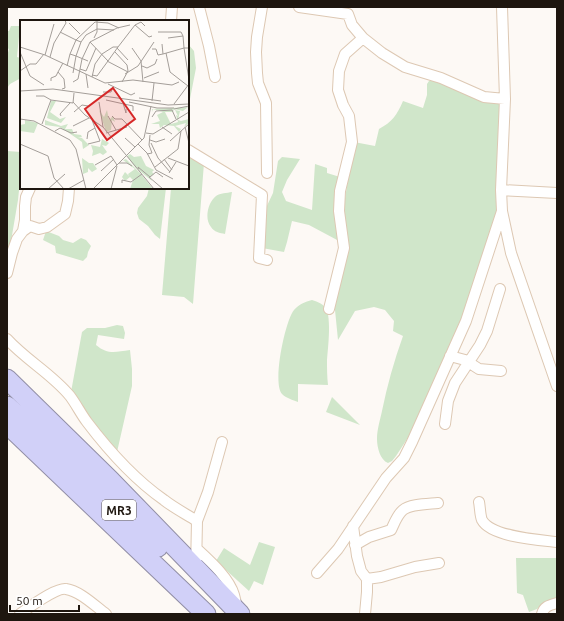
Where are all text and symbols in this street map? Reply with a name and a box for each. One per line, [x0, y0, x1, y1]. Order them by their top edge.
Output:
inset map [20, 20, 189, 189]
road number: MR3 [102, 500, 136, 520]
scale bar [10, 587, 79, 613]
text: 50 m [16, 594, 43, 607]

